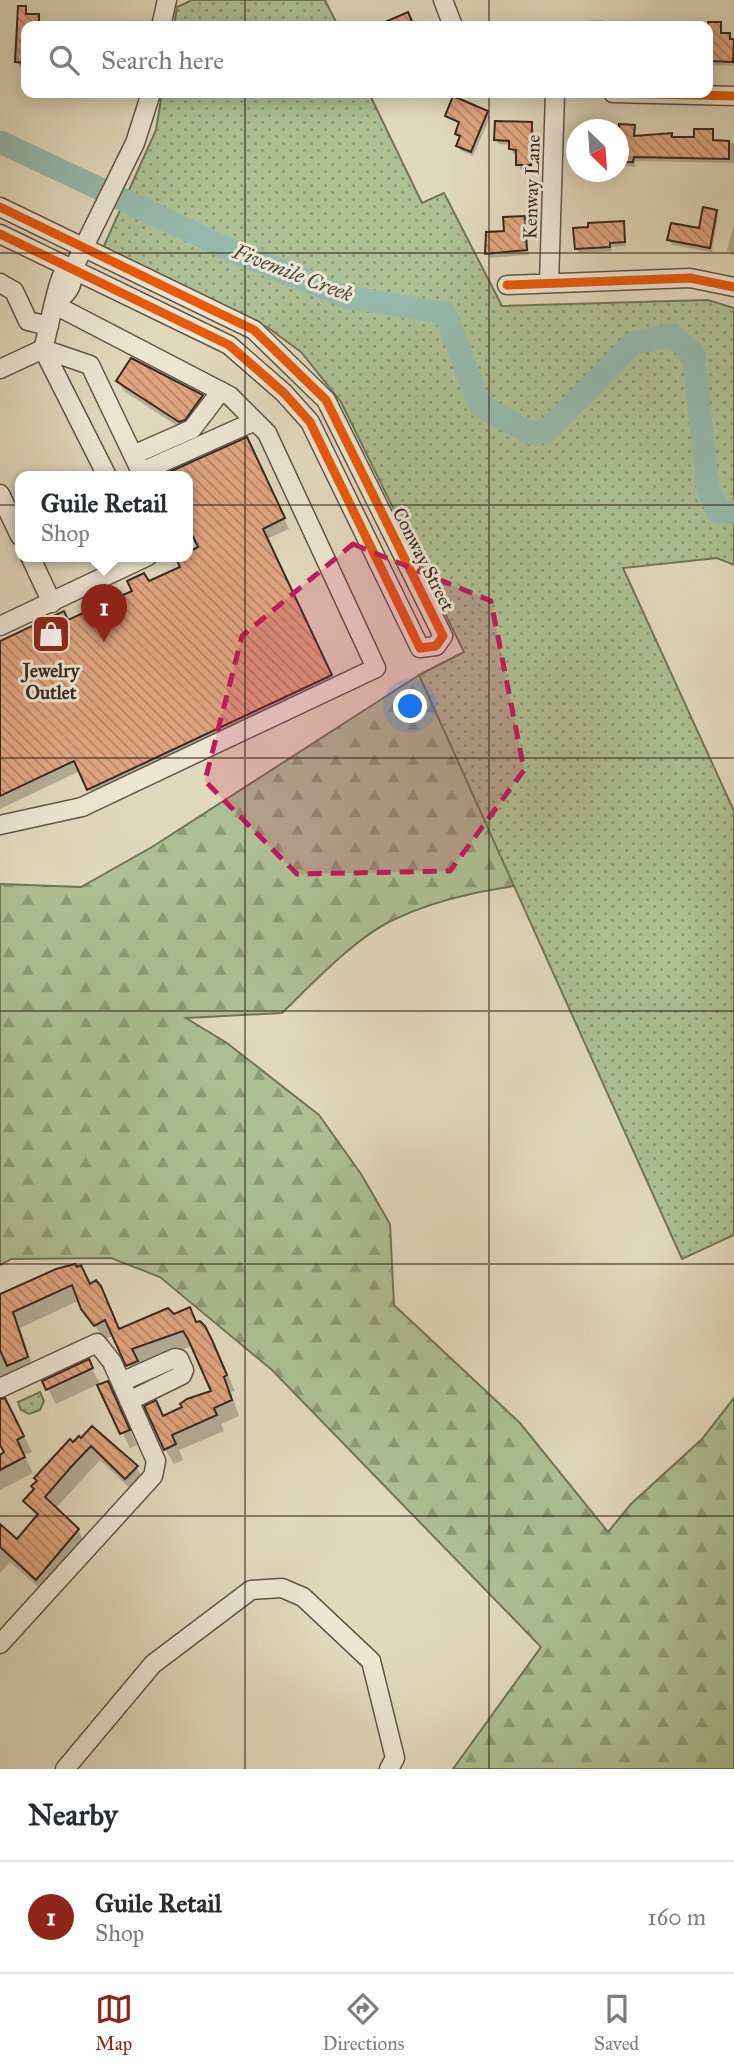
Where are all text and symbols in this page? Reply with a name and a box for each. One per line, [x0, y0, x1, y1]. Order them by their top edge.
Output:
search box [21, 21, 713, 98]
icon: search [45, 41, 83, 79]
text: Search here [101, 44, 224, 76]
north arrow [566, 119, 629, 182]
street label: Kenway Lane [518, 134, 545, 240]
water label: Fivemile Creek [228, 238, 357, 308]
popup [15, 471, 193, 562]
text: Guile Retail [41, 487, 167, 519]
street label: Conway Street [388, 504, 460, 615]
text: Shop [41, 519, 90, 547]
pin: 1 [81, 584, 127, 642]
shop icon: Jewelry Outlet [30, 613, 72, 655]
place label: Jewelry Outlet [20, 659, 80, 704]
your location [393, 689, 427, 723]
text: Nearby [28, 1797, 118, 1833]
text: Guile Retail [95, 1887, 222, 1919]
text: 1 [46, 1903, 56, 1931]
text: 160 m [648, 1903, 706, 1931]
text: Shop [95, 1919, 144, 1947]
tab: Map [95, 1990, 133, 2055]
tab: Directions [322, 1990, 404, 2055]
tab: Saved [594, 1990, 639, 2055]

